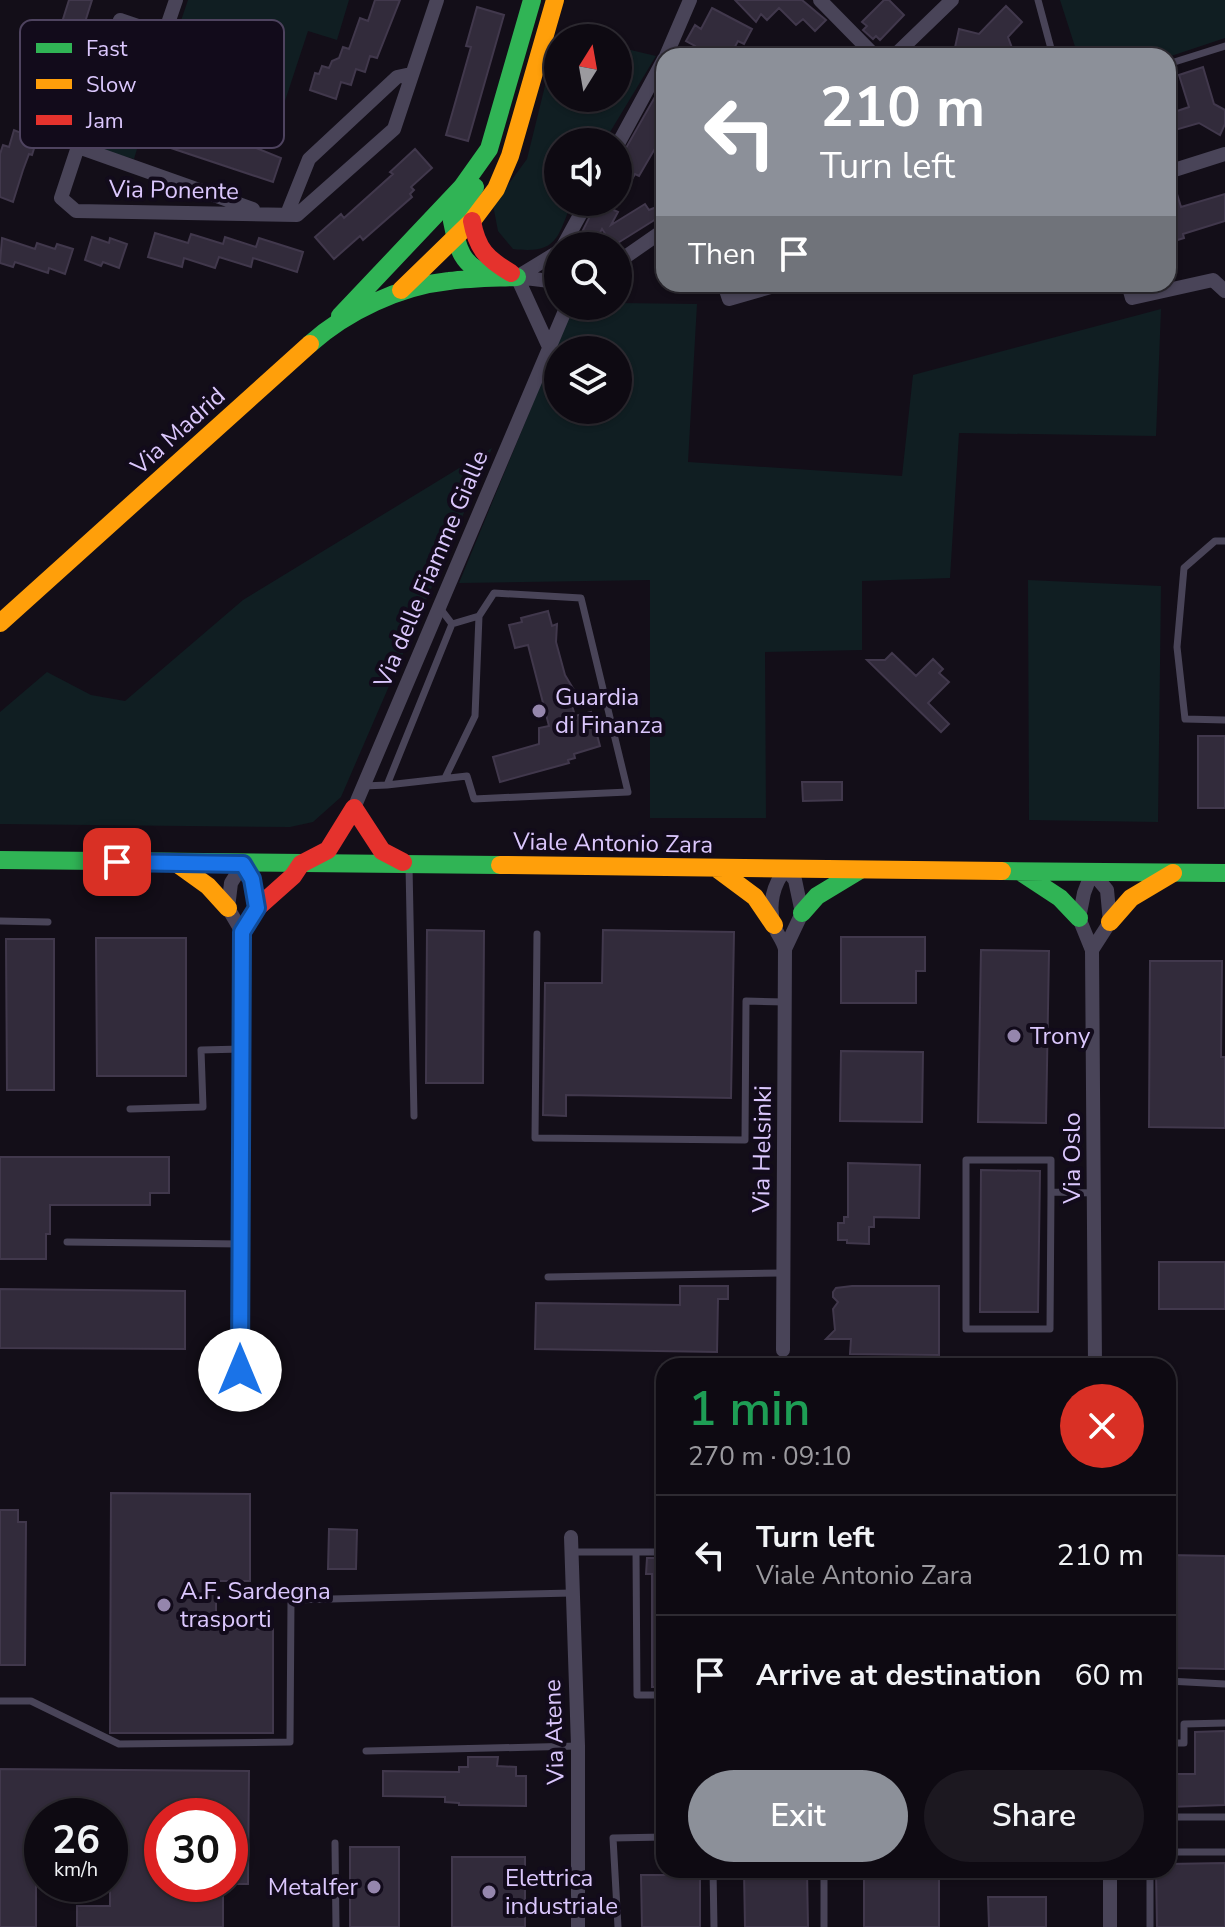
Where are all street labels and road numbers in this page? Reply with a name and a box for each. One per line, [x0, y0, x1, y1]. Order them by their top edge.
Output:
street label: Via Ponente [108, 173, 239, 207]
street label: Via Madrid [123, 380, 232, 482]
street label: Via delle Fiamme Gialle [366, 445, 496, 693]
street label: Viale Antonio Zara [512, 825, 713, 861]
street label: Via Helsinki [745, 1085, 779, 1214]
street label: Via Oslo [1056, 1112, 1088, 1205]
street label: Via Atene [536, 1679, 572, 1786]

